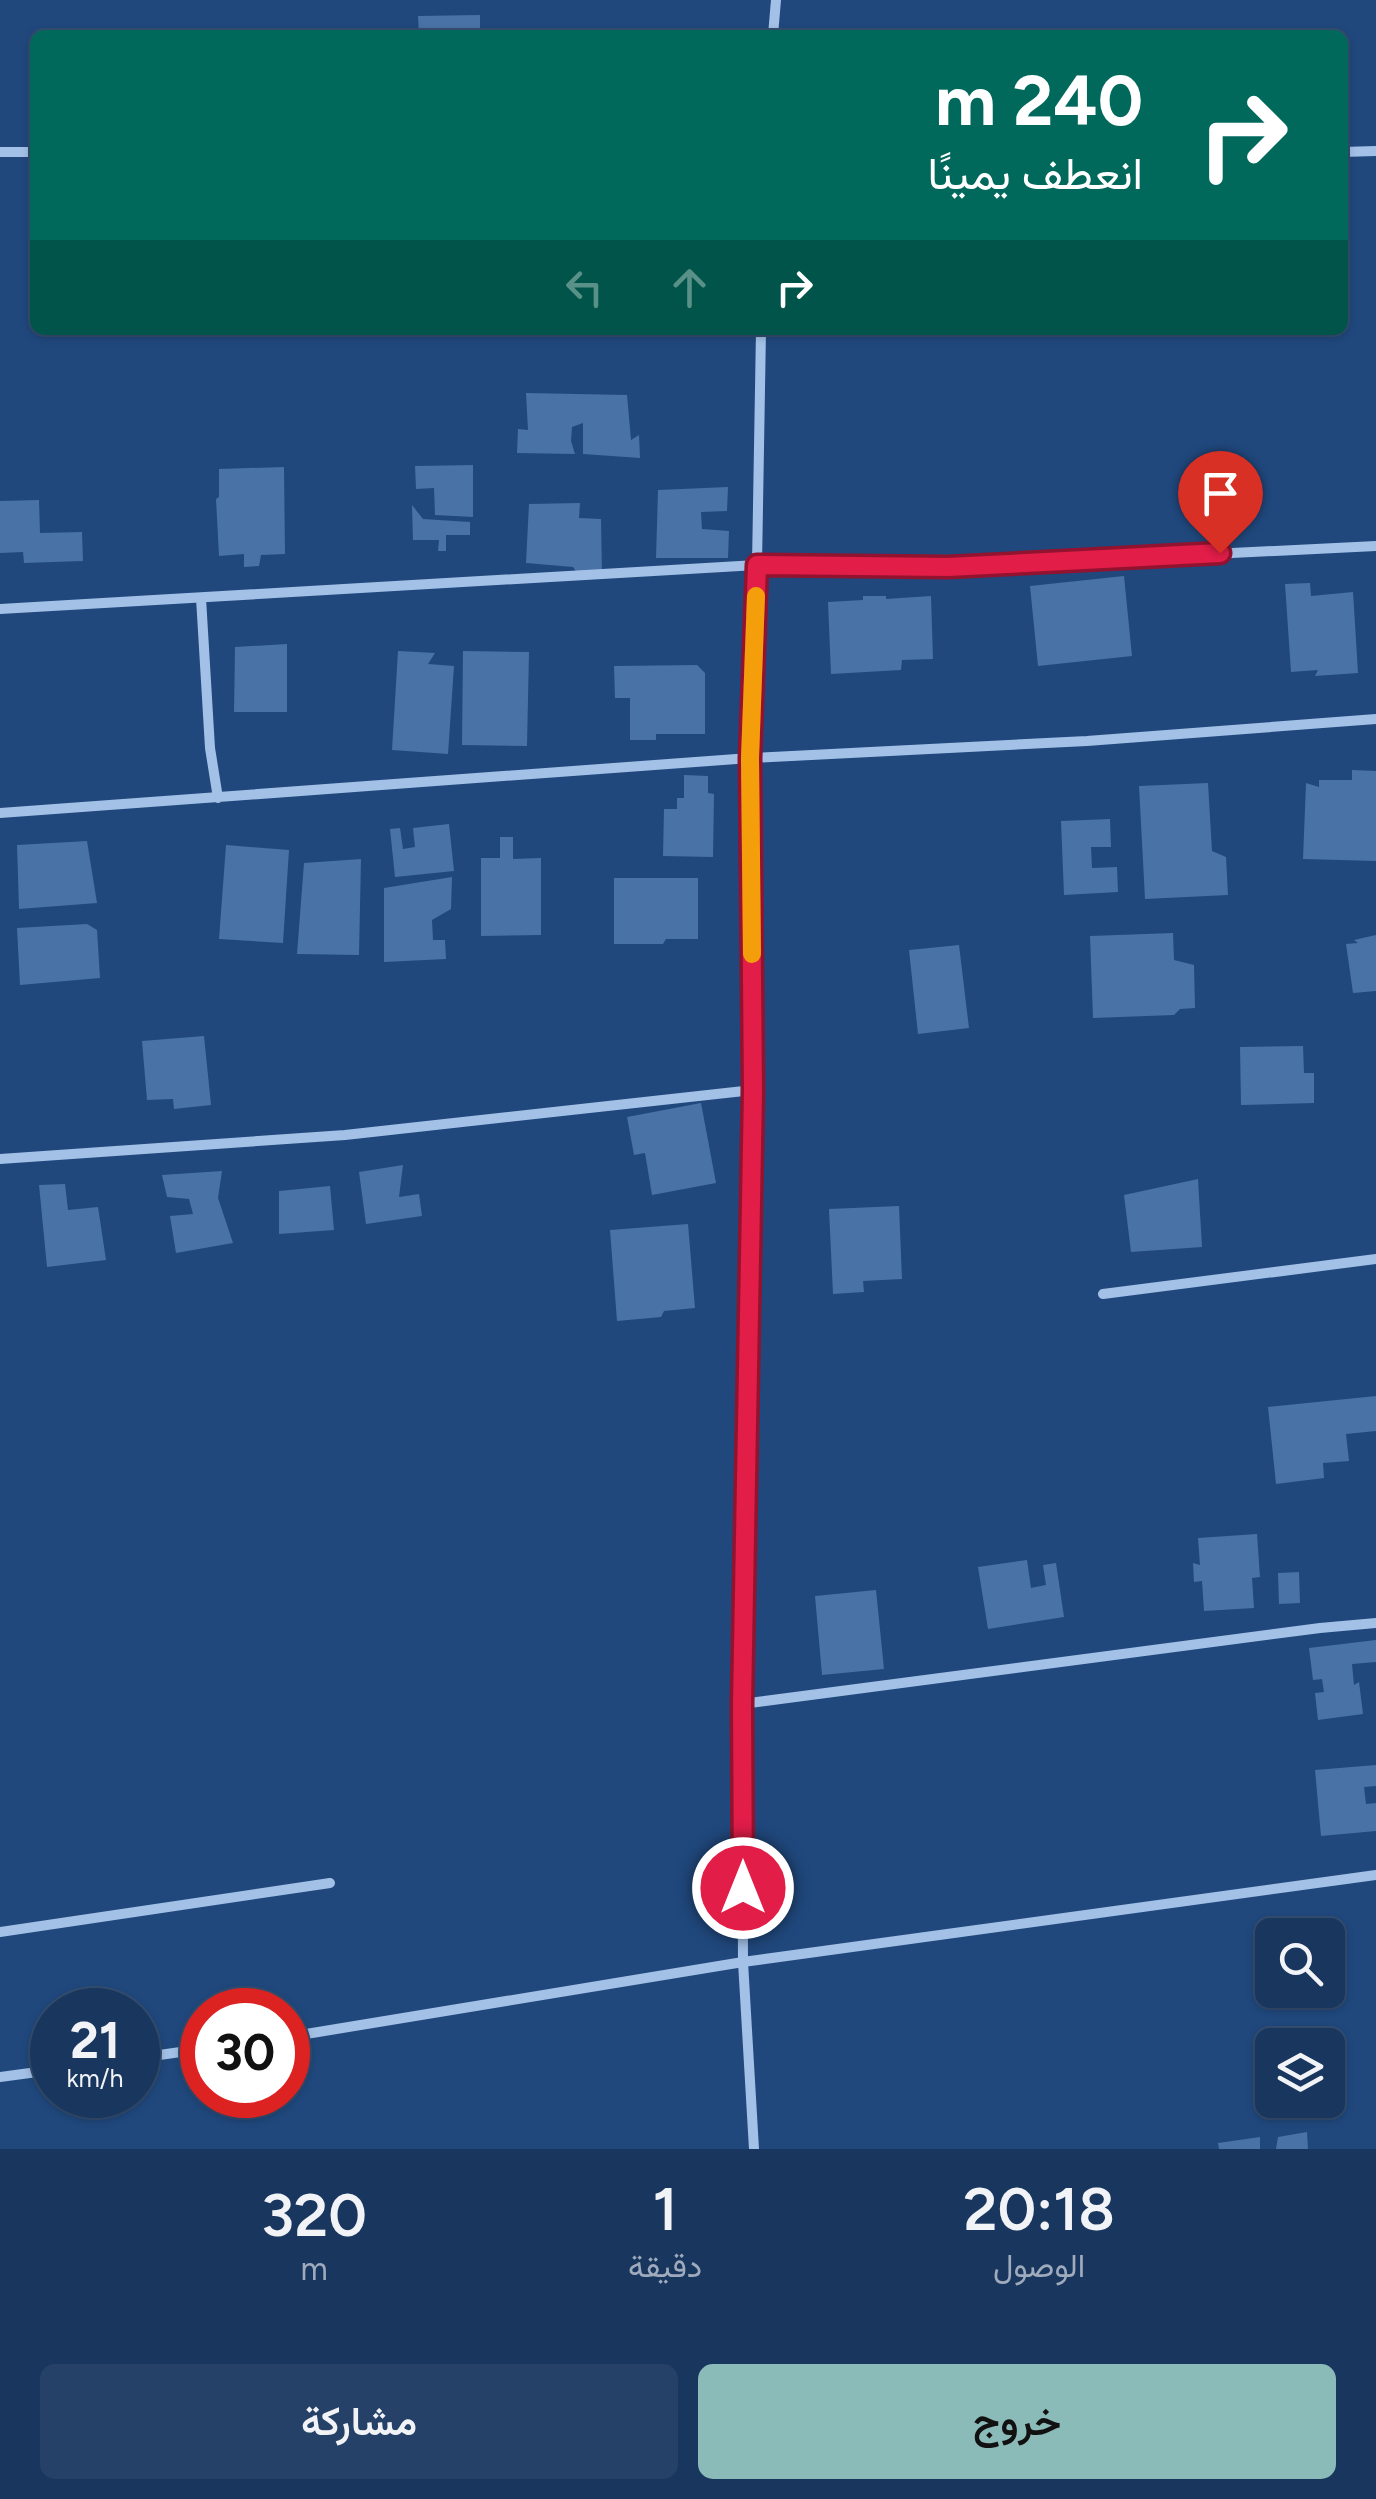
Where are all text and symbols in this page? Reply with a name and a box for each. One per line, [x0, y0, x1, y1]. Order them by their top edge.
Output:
text: 240 m [935, 58, 1143, 143]
icon: right [1178, 70, 1308, 200]
text: انعطف يمينًا [928, 146, 1143, 200]
icon: left [557, 260, 612, 315]
icon: ahead [662, 260, 717, 315]
icon: right [767, 260, 822, 315]
pin [1178, 451, 1263, 554]
icon: arrive [1193, 466, 1248, 521]
position arrow [691, 1836, 795, 1940]
map controls [1255, 1918, 1345, 2118]
button: search [1255, 1918, 1345, 2008]
speed limit sign: 30 [180, 1988, 310, 2118]
text: 21 [70, 2010, 120, 2071]
button: layers [1255, 2028, 1345, 2118]
text: km/h [66, 2063, 124, 2093]
text: 1 [653, 2173, 678, 2245]
text: 20:18 [963, 2173, 1115, 2245]
text: 320 [261, 2179, 367, 2251]
text: دقيقة [628, 2247, 702, 2285]
text: الوصول [993, 2247, 1085, 2285]
text: m [300, 2250, 328, 2288]
button: مشاركة [40, 2364, 678, 2479]
button: خروج [698, 2364, 1336, 2479]

